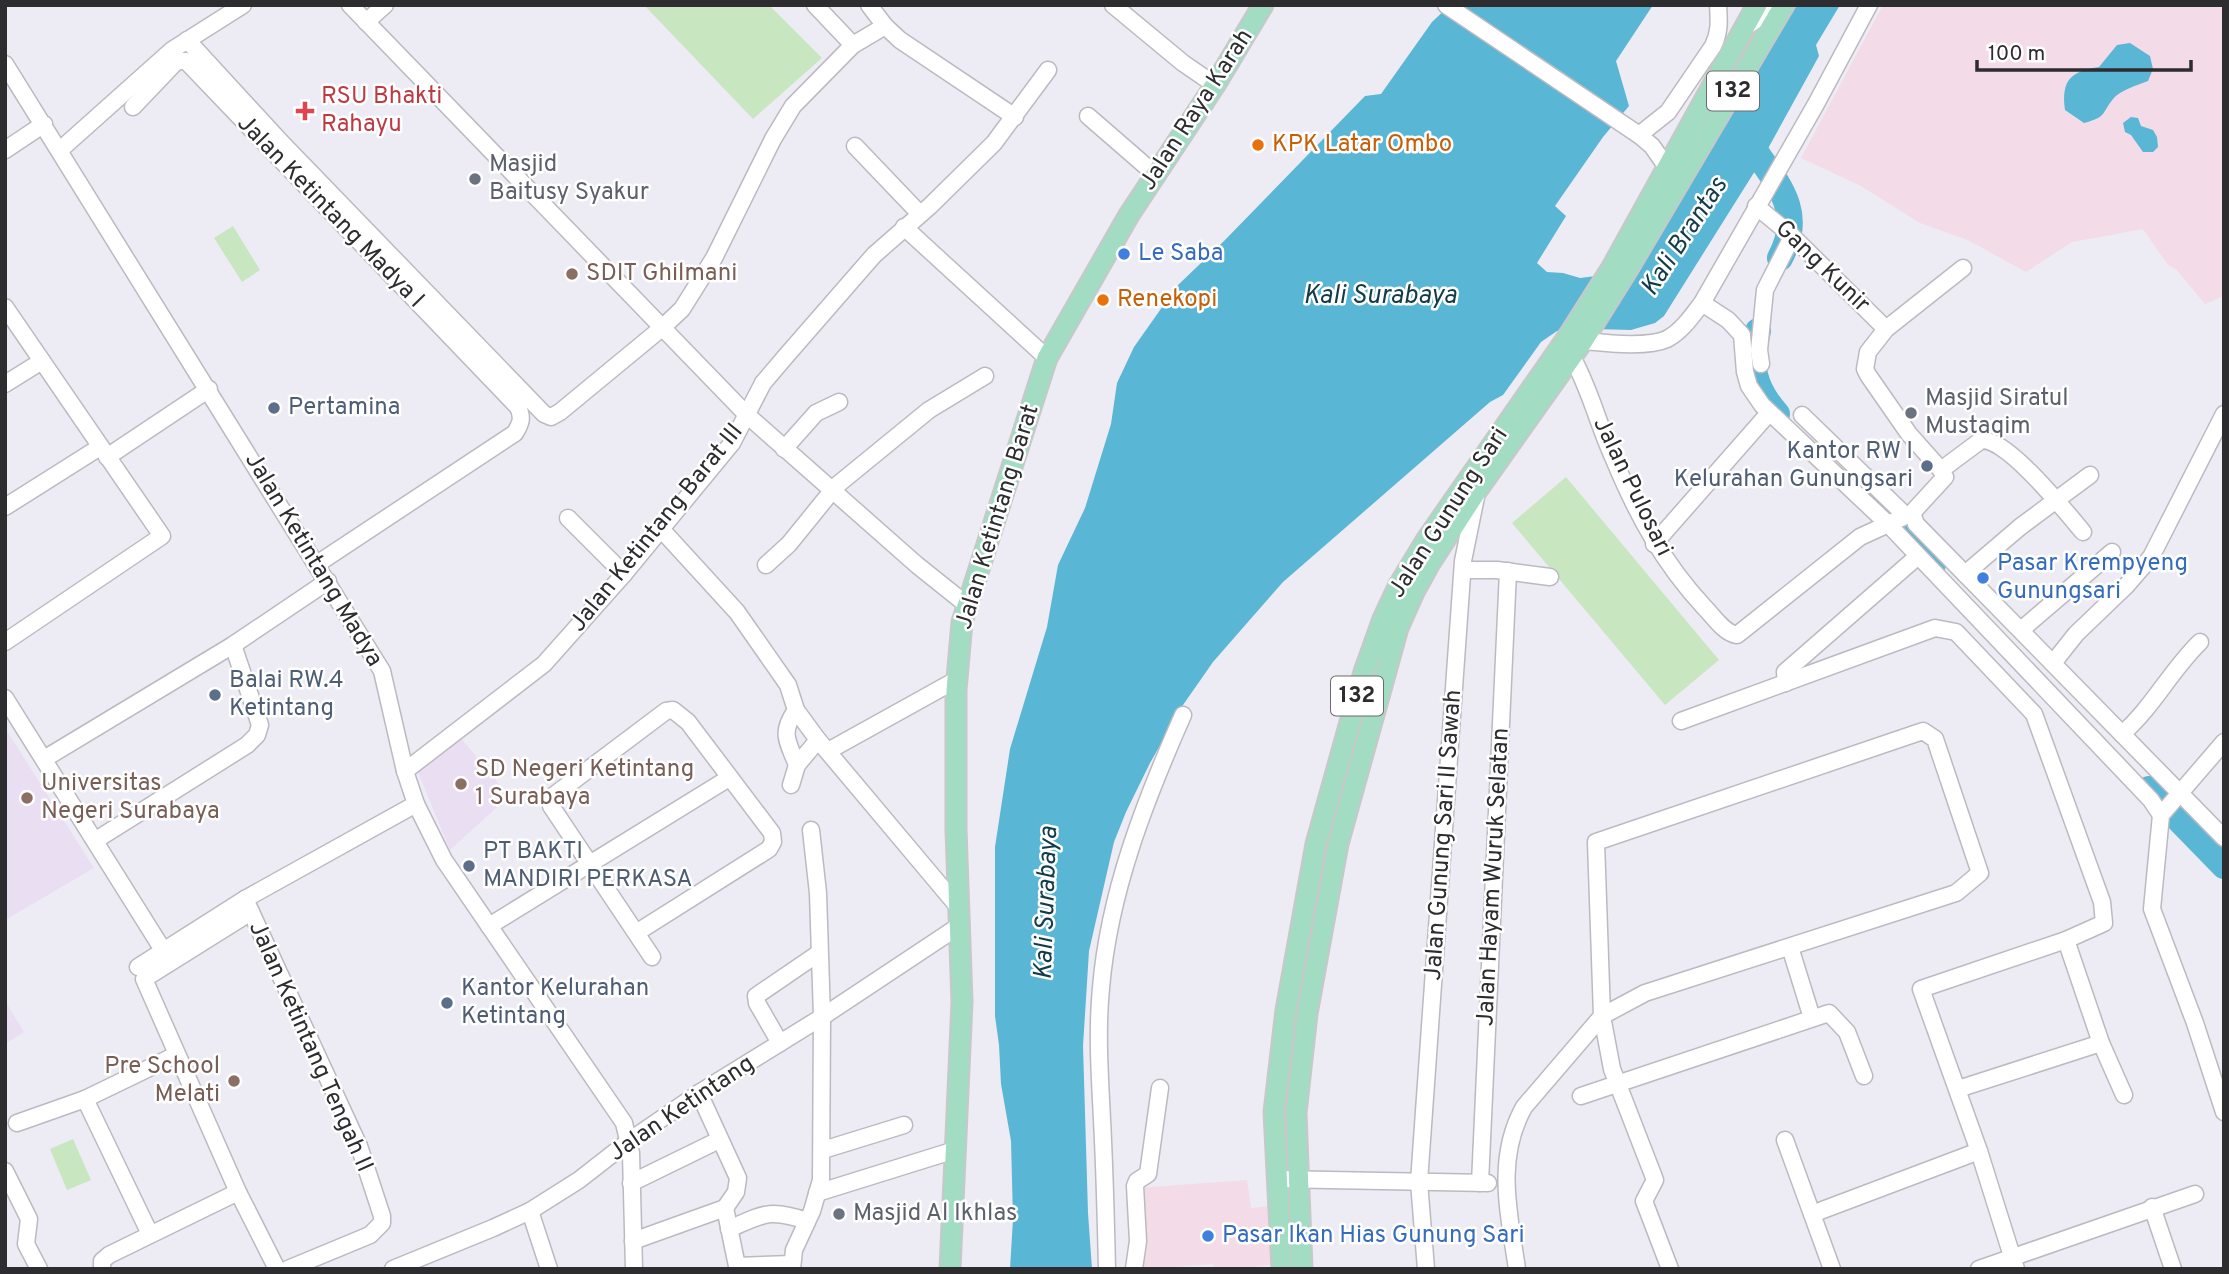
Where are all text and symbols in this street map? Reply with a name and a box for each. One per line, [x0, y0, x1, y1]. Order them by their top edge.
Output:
street label: Jalan Raya Karah [1134, 24, 1260, 196]
scale bar [1977, 28, 2190, 72]
text: 100 m [1988, 41, 2045, 68]
road number: 132 [1707, 72, 1759, 110]
place label: RSU Bhakti Rahayu [321, 82, 442, 140]
marker: RSU Bhakti Rahayu [295, 101, 315, 121]
street label: Jalan Ketintang Madya I [230, 109, 430, 315]
place label: KPK Latar Ombo [1272, 130, 1452, 160]
marker: KPK Latar Ombo [1250, 137, 1266, 153]
place label: Masjid Baitusy Syakur [489, 150, 649, 208]
water label: Kali Brantas [1634, 170, 1736, 303]
marker: Masjid Baitusy Syakur [467, 171, 483, 187]
street label: Gang Kunir [1768, 214, 1876, 320]
place label: Le Saba [1138, 239, 1223, 269]
marker: Le Saba [1116, 246, 1132, 262]
place label: SDIT Ghilmani [586, 259, 737, 289]
marker: SDIT Ghilmani [564, 266, 580, 282]
water label: Kali Surabaya [1303, 280, 1457, 313]
place label: Renekopi [1117, 285, 1217, 315]
marker: Renekopi [1095, 292, 1111, 308]
place label: Masjid Siratul Mustaqim [1925, 384, 2069, 442]
place label: Pertamina [288, 393, 401, 423]
marker: Pertamina [266, 400, 282, 416]
street label: Jalan Ketintang Barat [949, 401, 1047, 633]
marker: Masjid Siratul Mustaqim [1903, 405, 1919, 421]
street label: Jalan Pulosari [1585, 413, 1679, 561]
street label: Jalan Ketintang Barat III [564, 418, 750, 638]
street label: Jalan Gunung Sari [1383, 422, 1515, 604]
place label: Kantor RW I Kelurahan Gunungsari [1674, 437, 1913, 495]
street label: Jalan Ketintang Madya [237, 447, 389, 673]
marker: Kantor RW I Kelurahan Gunungsari [1919, 458, 1935, 474]
place label: Pasar Krempyeng Gunungsari [1997, 549, 2188, 607]
marker: Pasar Krempyeng Gunungsari [1975, 570, 1991, 586]
place label: Balai RW.4 Ketintang [229, 666, 344, 724]
road number: 132 [1331, 676, 1383, 716]
marker: Balai RW.4 Ketintang [207, 687, 223, 703]
street label: Jalan Gunung Sari II Sawah [1419, 688, 1469, 982]
street label: Jalan Hayam Wuruk Selatan [1471, 727, 1517, 1027]
place label: SD Negeri Ketintang 1 Surabaya [475, 755, 694, 813]
place label: Universitas Negeri Surabaya [41, 769, 220, 827]
marker: SD Negeri Ketintang 1 Surabaya [453, 776, 469, 792]
marker: Universitas Negeri Surabaya [19, 790, 35, 806]
water label: Kali Surabaya [1028, 825, 1066, 980]
place label: PT BAKTI MANDIRI PERKASA [483, 837, 693, 895]
marker: PT BAKTI MANDIRI PERKASA [461, 858, 477, 874]
street label: Jalan Ketintang Tengah II [241, 917, 379, 1177]
place label: Kantor Kelurahan Ketintang [461, 974, 649, 1032]
marker: Kantor Kelurahan Ketintang [439, 995, 455, 1011]
street label: Jalan Ketintang [604, 1049, 760, 1169]
place label: Pre School Melati [104, 1052, 220, 1110]
marker: Pre School Melati [226, 1073, 242, 1089]
place label: Masjid Al Ikhlas [853, 1199, 1017, 1229]
marker: Masjid Al Ikhlas [831, 1206, 847, 1222]
place label: Pasar Ikan Hias Gunung Sari [1222, 1221, 1525, 1251]
marker: Pasar Ikan Hias Gunung Sari [1200, 1228, 1216, 1244]

